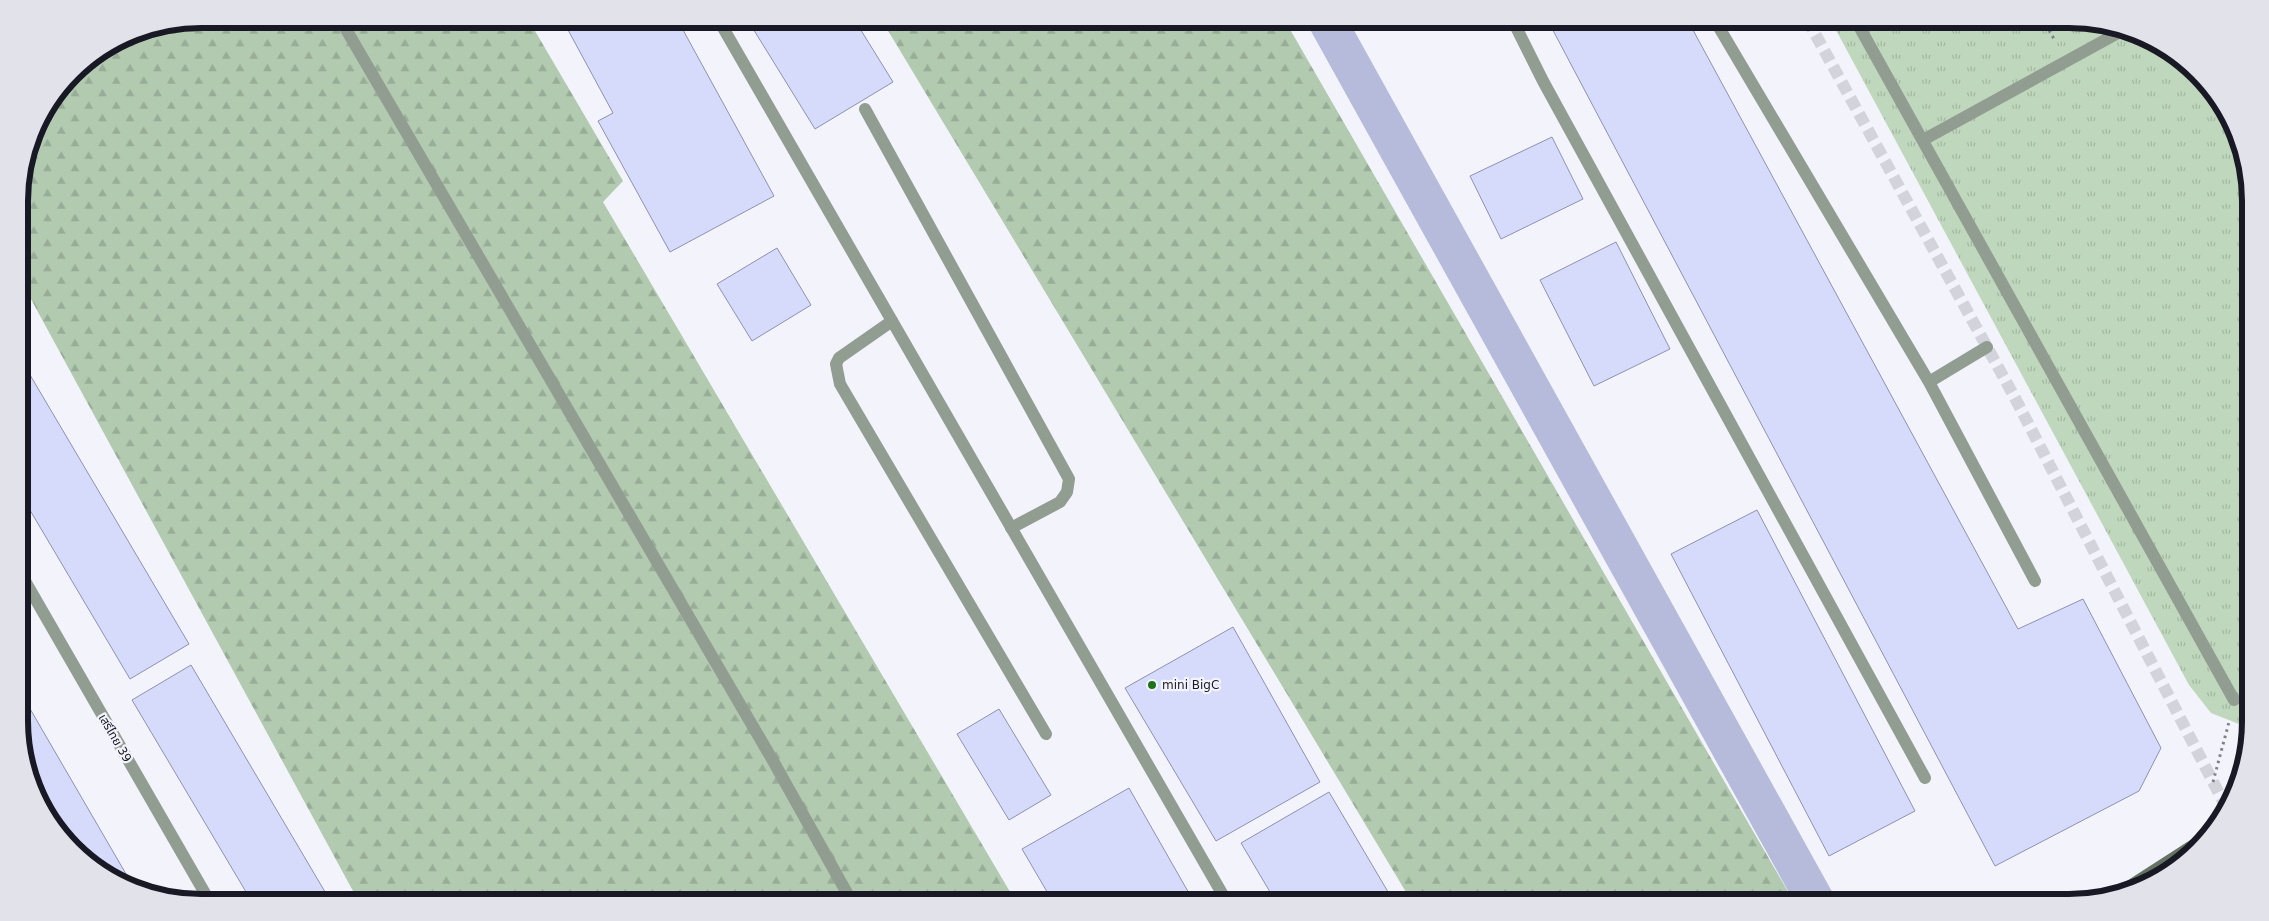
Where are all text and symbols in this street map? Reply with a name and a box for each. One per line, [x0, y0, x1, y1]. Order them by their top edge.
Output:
place label: mini BigC [1162, 678, 1219, 692]
marker: mini BigC [1146, 679, 1158, 691]
street label: เสรีไทย 39 [96, 711, 134, 765]

